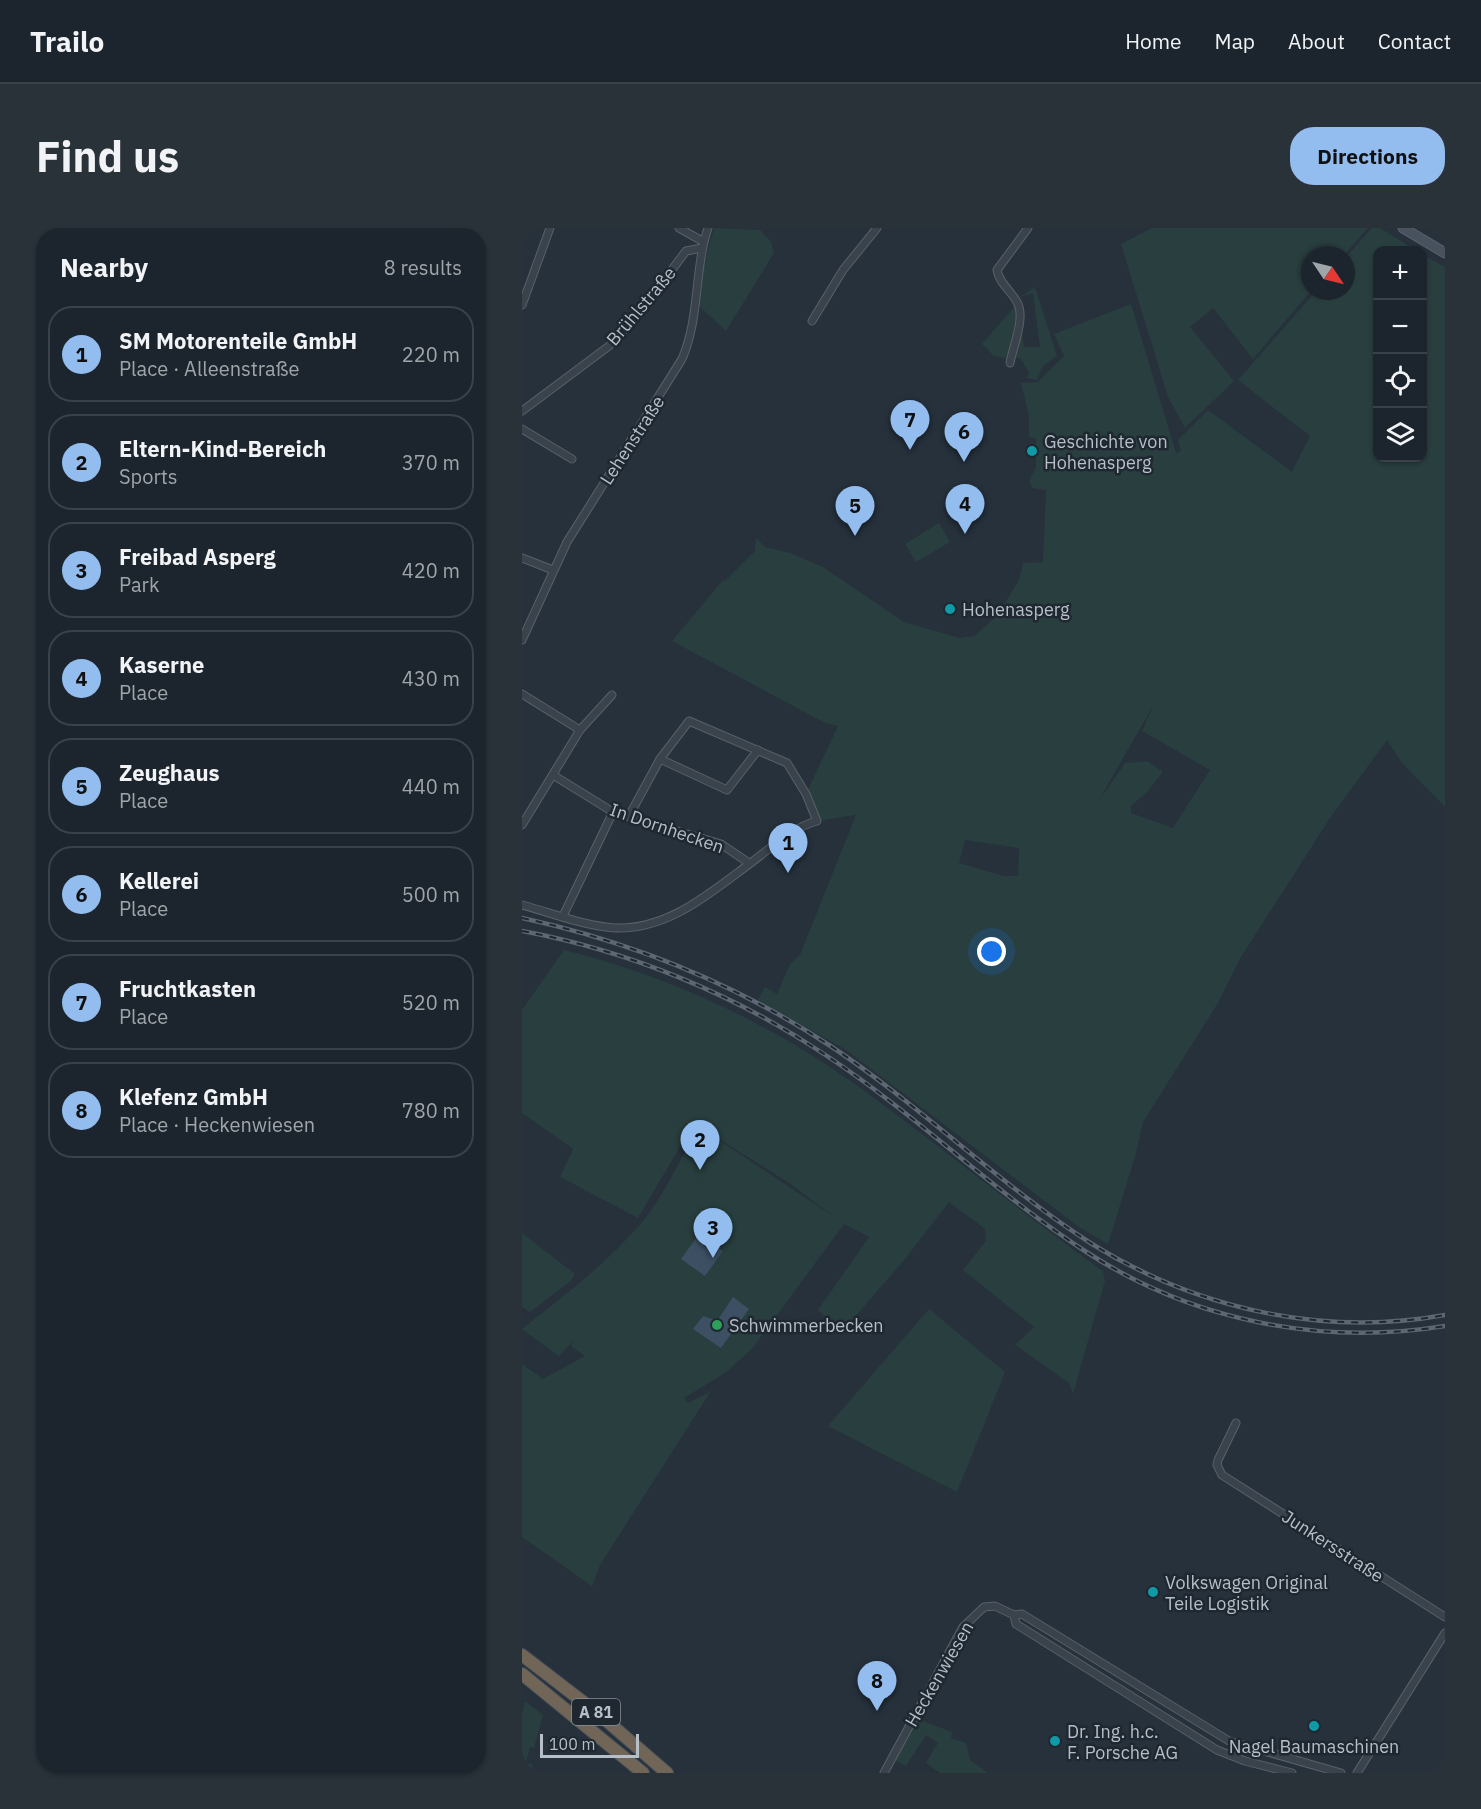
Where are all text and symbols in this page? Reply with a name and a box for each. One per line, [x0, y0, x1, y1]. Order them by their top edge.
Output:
text: Trailo [30, 23, 104, 60]
text: Home [1125, 27, 1182, 55]
text: Map [1215, 27, 1255, 55]
text: About [1288, 27, 1345, 55]
text: Contact [1378, 27, 1451, 55]
button: Directions [1290, 127, 1445, 185]
text: Find us [36, 129, 179, 184]
north arrow [1301, 246, 1355, 300]
map controls [1373, 246, 1427, 462]
button: + [1373, 246, 1427, 300]
text: Nearby [60, 250, 148, 284]
text: 8 results [384, 254, 462, 281]
street label: Brühlstraße [601, 262, 681, 350]
button: − [1373, 300, 1427, 354]
text: SM Motorenteile GmbH [119, 326, 357, 355]
text: 1 [76, 341, 88, 368]
text: 220 m [402, 341, 460, 368]
button: locate [1373, 354, 1427, 408]
text: Place · Alleenstraße [119, 355, 299, 382]
street label: Lehenstraße [595, 391, 669, 489]
pin: 7 [890, 400, 930, 450]
button: layers [1373, 408, 1427, 462]
pin: 6 [944, 412, 984, 462]
place label: Geschichte von Hohenasperg [1044, 430, 1168, 474]
text: Eltern-Kind-Bereich [119, 434, 326, 463]
marker: Geschichte von Hohenasperg [1025, 444, 1039, 458]
text: 2 [76, 449, 88, 476]
text: 370 m [402, 449, 460, 476]
text: Sports [119, 463, 178, 490]
pin: 4 [946, 484, 984, 534]
pin: 5 [836, 486, 874, 536]
text: Freibad Asperg [119, 542, 276, 571]
text: 3 [76, 557, 88, 584]
text: 420 m [402, 557, 460, 584]
text: Park [119, 571, 159, 598]
place label: Hohenasperg [962, 598, 1070, 621]
marker: Hohenasperg [943, 602, 957, 616]
text: Kaserne [119, 650, 204, 679]
text: 4 [76, 665, 88, 692]
text: 430 m [402, 665, 460, 692]
text: Place [119, 679, 168, 706]
text: Zeughaus [119, 758, 220, 787]
text: 5 [76, 773, 88, 800]
text: 440 m [402, 773, 460, 800]
text: Place [119, 787, 168, 814]
street label: In Dornhecken [607, 798, 727, 858]
pin: 1 [768, 824, 808, 873]
text: Kellerei [119, 866, 199, 895]
text: 6 [76, 881, 88, 908]
text: 500 m [402, 881, 460, 908]
text: Place [119, 895, 168, 922]
your location [977, 937, 1006, 966]
text: Fruchtkasten [119, 974, 256, 1003]
text: 7 [76, 989, 88, 1016]
text: 520 m [402, 989, 460, 1016]
text: Place [119, 1003, 168, 1030]
text: Klefenz GmbH [119, 1082, 268, 1111]
text: 8 [76, 1097, 88, 1124]
text: 780 m [402, 1097, 460, 1124]
text: Place · Heckenwiesen [119, 1111, 315, 1138]
pin: 2 [680, 1120, 720, 1170]
pin: 3 [694, 1208, 732, 1258]
place label: Schwimmerbecken [729, 1314, 884, 1337]
marker: Schwimmerbecken [710, 1318, 724, 1332]
street label: Junkersstraße [1278, 1505, 1388, 1587]
place label: Volkswagen Original Teile Logistik [1165, 1571, 1328, 1615]
marker: Volkswagen Original Teile Logistik [1146, 1585, 1160, 1599]
street label: Heckenwiesen [900, 1617, 978, 1731]
pin: 8 [858, 1662, 896, 1711]
road number: A 81 [572, 1699, 620, 1725]
marker: Nagel Baumaschinen [1307, 1719, 1321, 1733]
place label: Dr. Ing. h.c. F. Porsche AG [1067, 1720, 1178, 1764]
scale bar [540, 1731, 639, 1758]
text: 100 m [549, 1734, 596, 1754]
marker: Dr. Ing. h.c. F. Porsche AG [1048, 1734, 1062, 1748]
place label: Nagel Baumaschinen [1229, 1735, 1399, 1758]

